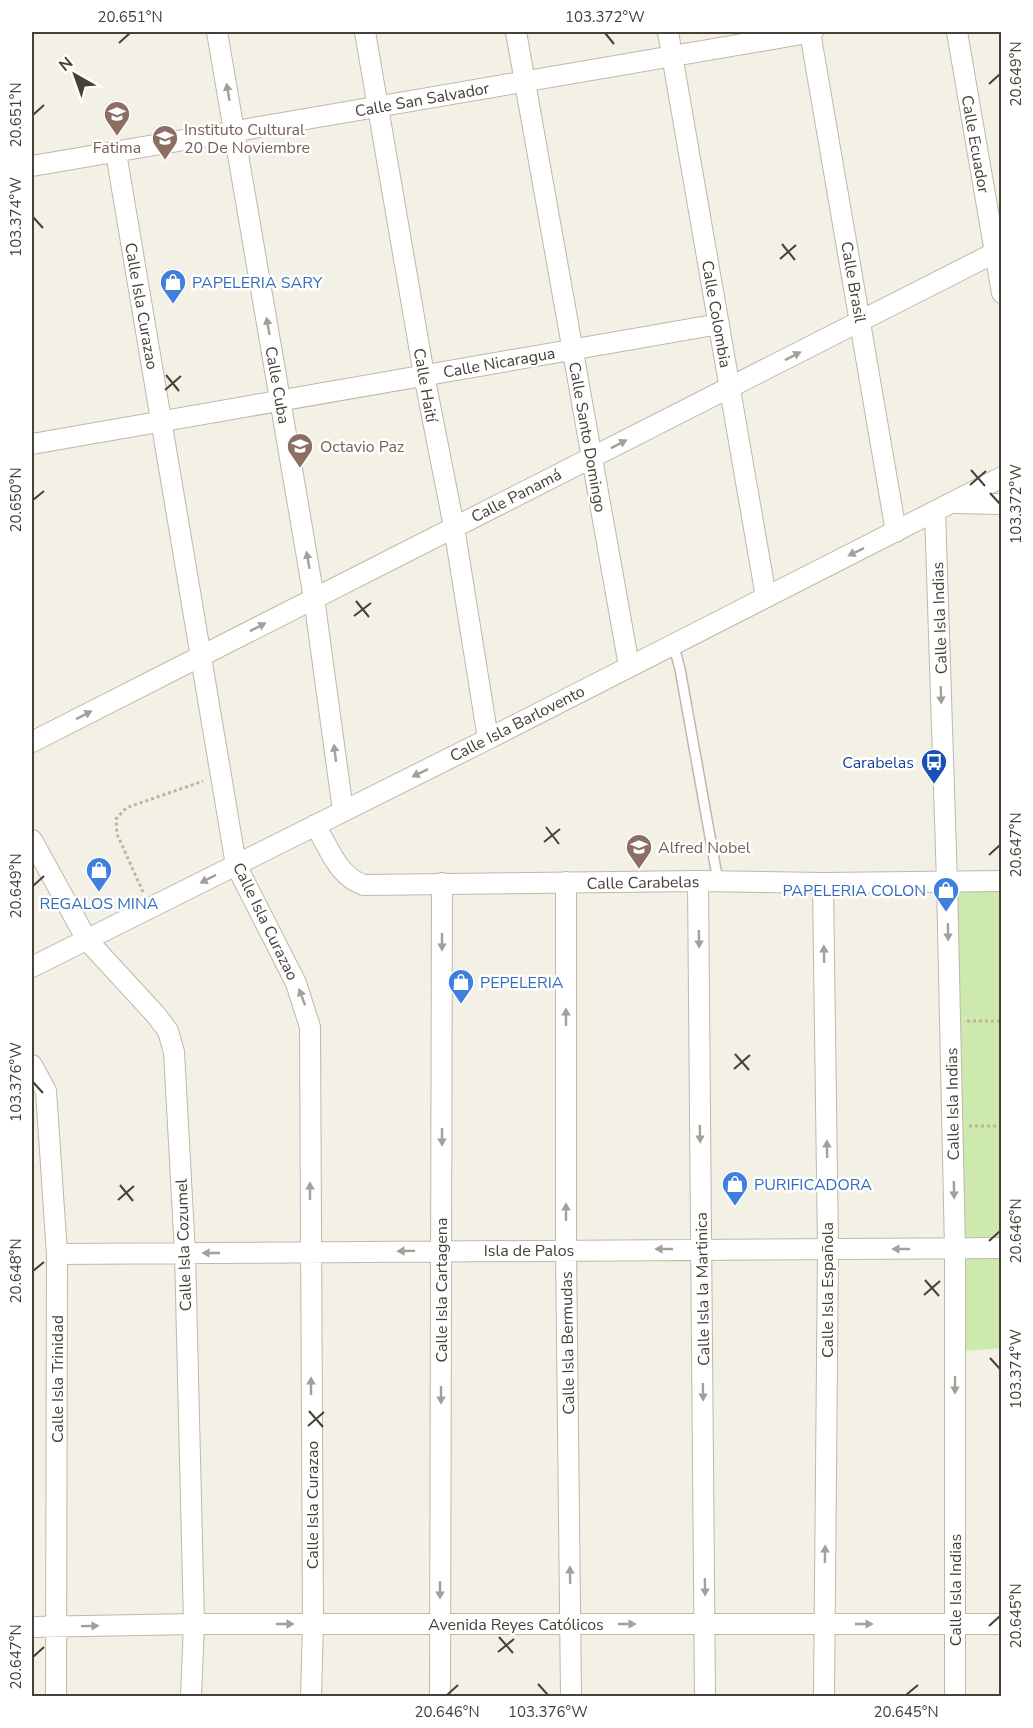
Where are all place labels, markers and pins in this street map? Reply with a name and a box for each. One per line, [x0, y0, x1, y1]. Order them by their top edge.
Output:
school or university icon: Fatima [102, 99, 132, 137]
place label: Instituto Cultural 20 De Noviembre [184, 119, 310, 159]
school or university icon: Instituto Cultural 20 De Noviembre [150, 123, 180, 161]
place label: Fatima [93, 137, 141, 159]
shop icon: PAPELERIA SARY [158, 267, 188, 305]
place label: PAPELERIA SARY [192, 272, 323, 294]
school or university icon: Octavio Paz [285, 431, 315, 469]
place label: Octavio Paz [320, 436, 404, 458]
bus stop icon: Carabelas [919, 747, 949, 785]
place label: Carabelas [842, 752, 914, 774]
school or university icon: Alfred Nobel [624, 832, 654, 870]
place label: Alfred Nobel [658, 837, 751, 859]
shop icon: REGALOS MINA [84, 855, 114, 893]
shop icon: PAPELERIA COLON [931, 875, 961, 913]
place label: PAPELERIA COLON [782, 880, 926, 902]
place label: REGALOS MINA [40, 893, 159, 915]
shop icon: PEPELERIA [446, 967, 476, 1005]
place label: PEPELERIA [480, 972, 564, 994]
shop icon: PURIFICADORA [720, 1169, 750, 1207]
place label: PURIFICADORA [754, 1174, 872, 1196]

